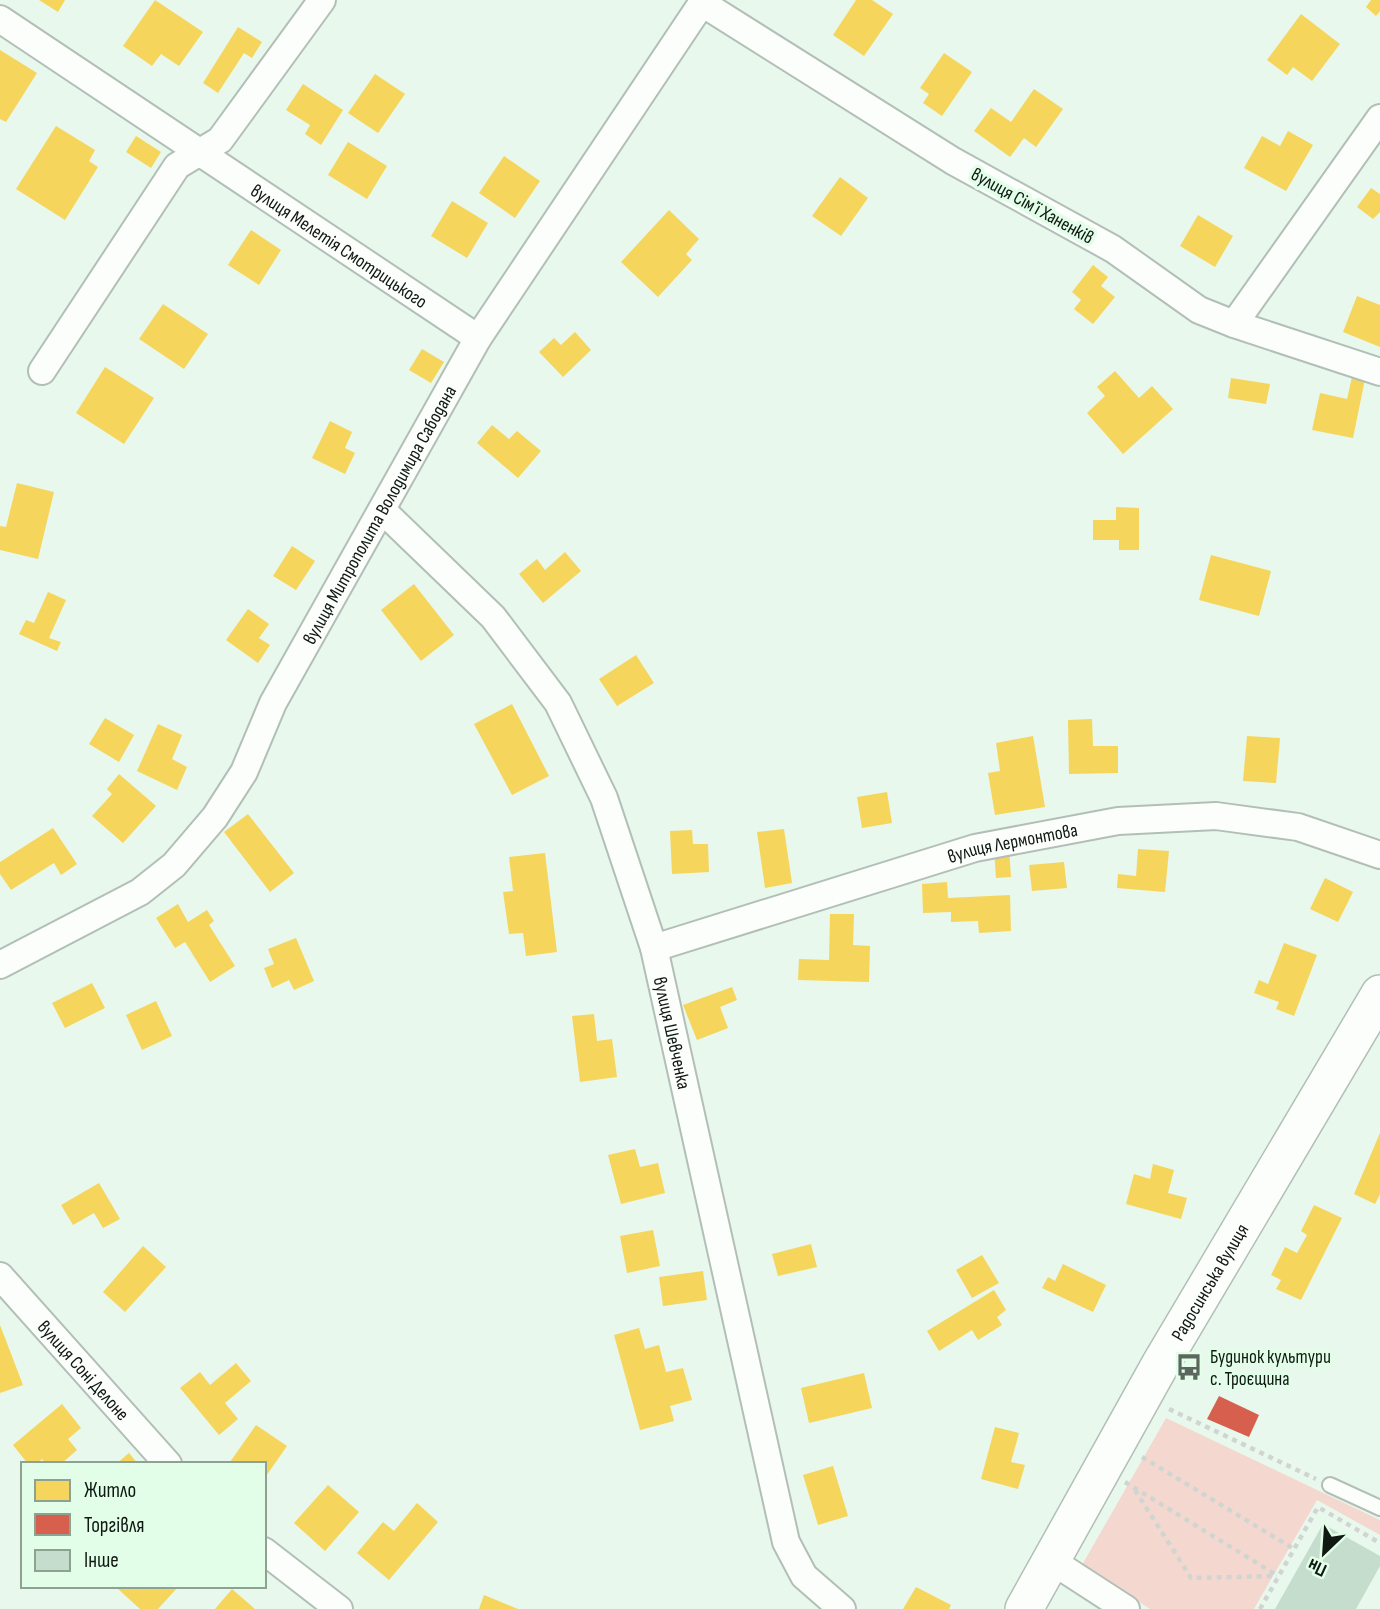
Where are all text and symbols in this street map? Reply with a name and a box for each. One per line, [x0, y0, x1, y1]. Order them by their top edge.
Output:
street label: вулиця Сімʼї Ханенків [967, 163, 1098, 250]
street label: вулиця Мелетія Смотрицького [246, 180, 431, 314]
street label: вулиця Митрополита Володимира Сабодана [298, 382, 462, 649]
street label: вулиця Лермонтова [945, 819, 1080, 869]
street label: вулиця Шевченка [648, 975, 695, 1091]
street label: Радосинська вулиця [1167, 1220, 1254, 1345]
street label: вулиця Соні Делоне [32, 1316, 134, 1426]
place label: Будинок культури с. Троєщина [1210, 1346, 1331, 1391]
bus stop icon: Будинок культури с. Троєщина [1174, 1352, 1204, 1382]
legend [21, 1462, 266, 1588]
text: Житло [84, 1478, 136, 1503]
text: Торгівля [84, 1513, 145, 1538]
north arrow [1289, 1518, 1359, 1588]
text: Інше [84, 1548, 119, 1573]
text: Пн [1304, 1553, 1331, 1581]

